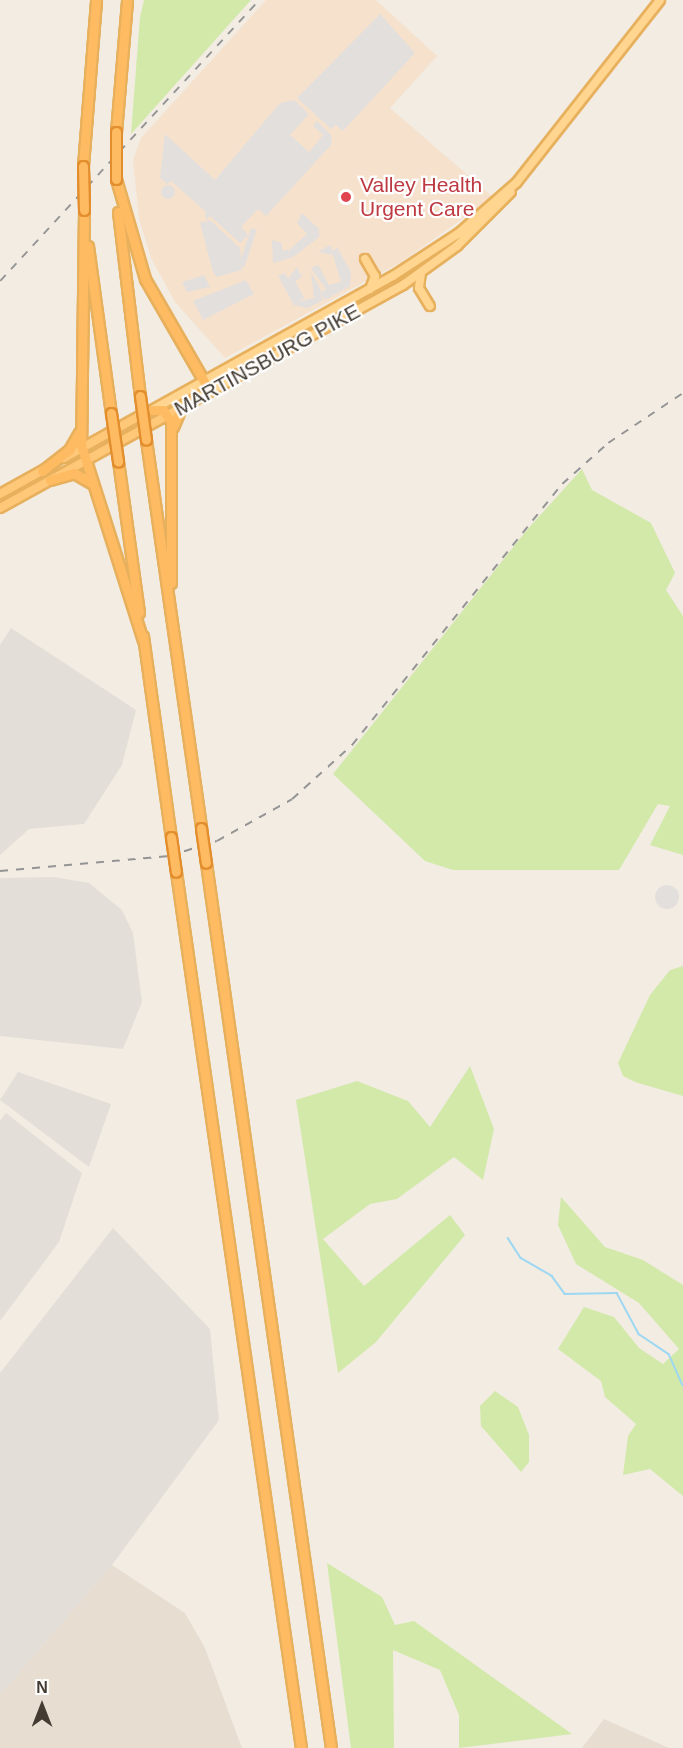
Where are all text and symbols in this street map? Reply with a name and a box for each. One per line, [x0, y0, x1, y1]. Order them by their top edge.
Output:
place label: Valley Health Urgent Care [360, 172, 482, 222]
marker: Valley Health Urgent Care [337, 188, 355, 206]
street label: MARTINSBURG PIKE [170, 298, 364, 422]
north arrow [12, 1676, 72, 1736]
text: N [36, 1679, 48, 1696]

